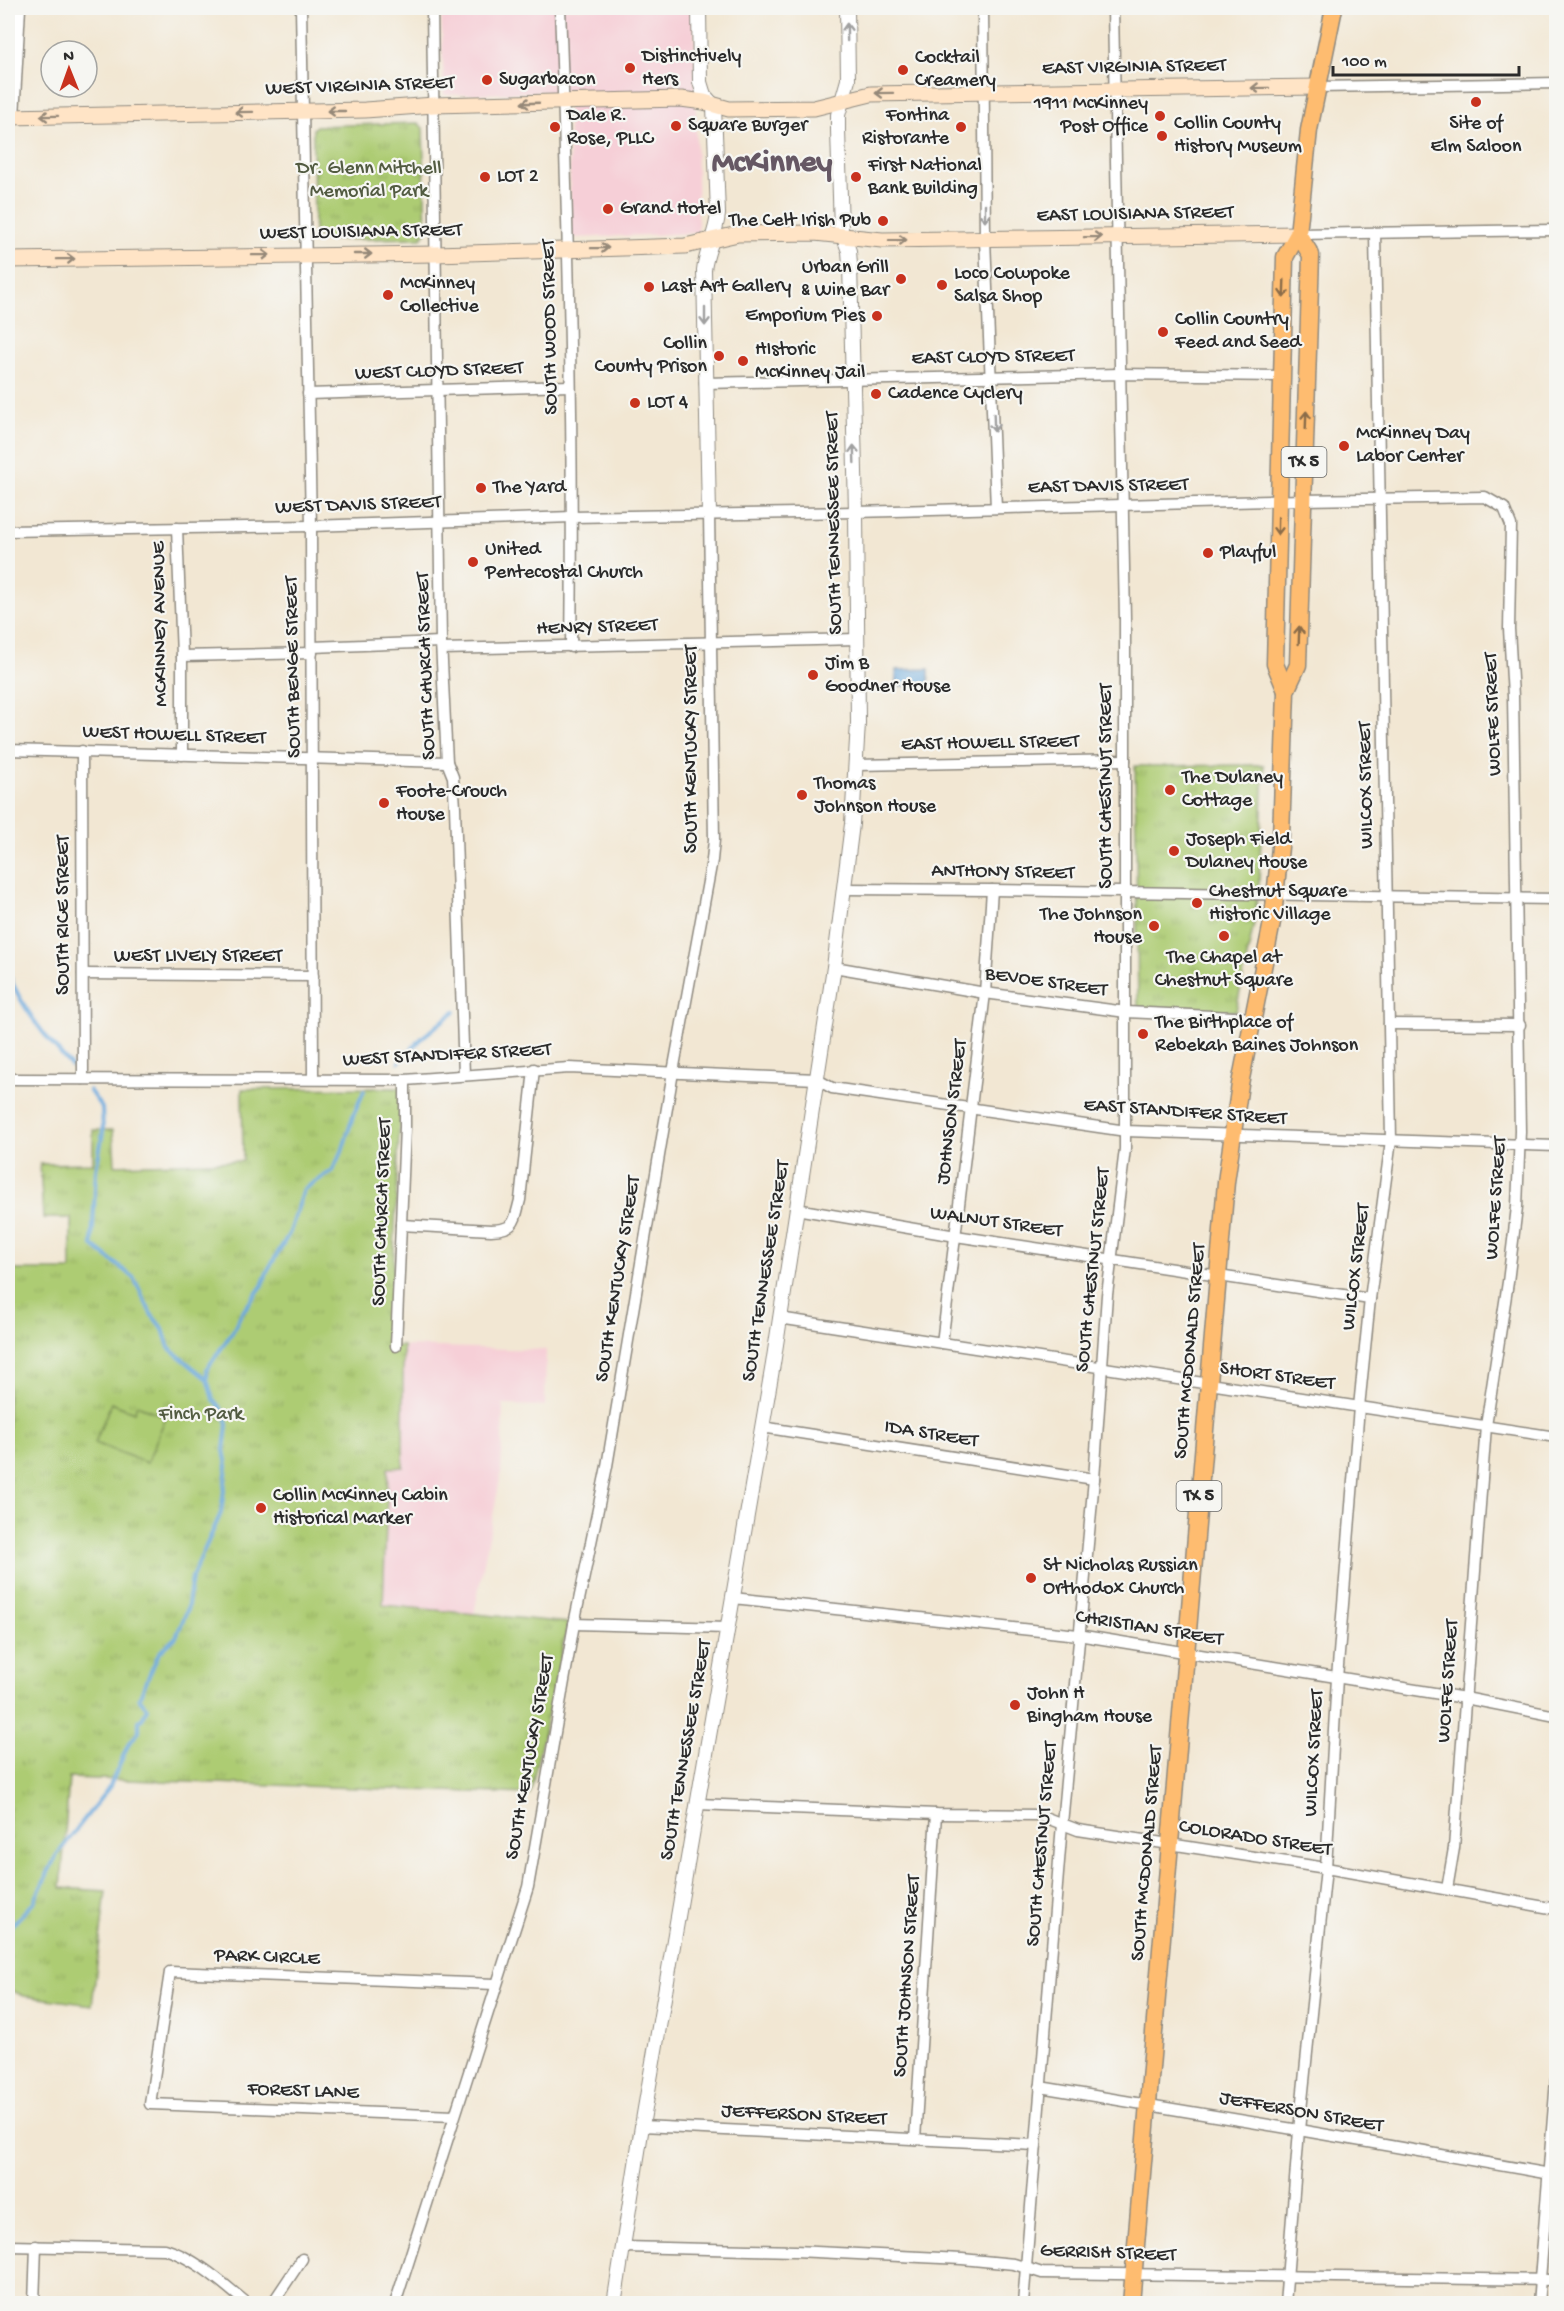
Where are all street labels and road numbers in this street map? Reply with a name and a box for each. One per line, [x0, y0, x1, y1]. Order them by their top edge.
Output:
street label: EAST VIRGINIA STREET [1042, 55, 1228, 81]
street label: WEST VIRGINIA STREET [265, 72, 456, 102]
street label: EAST LOUISIANA STREET [1036, 202, 1235, 228]
street label: WEST LOUISIANA STREET [260, 220, 464, 246]
street label: SOUTH WOOD STREET [538, 238, 564, 415]
street label: EAST CLOYD STREET [911, 345, 1076, 371]
street label: WEST CLOYD STREET [354, 358, 525, 386]
street label: SOUTH TENNESSEE STREET [822, 410, 848, 635]
road number: TX 5 [1282, 447, 1326, 477]
street label: EAST DAVIS STREET [1027, 474, 1190, 500]
street label: WEST DAVIS STREET [275, 492, 443, 520]
street label: MCKINNEY AVENUE [148, 539, 174, 707]
street label: SOUTH CHURCH STREET [412, 570, 442, 760]
street label: SOUTH BENGE STREET [281, 574, 307, 758]
street label: HENRY STREET [536, 614, 659, 642]
street label: SOUTH KENTUCKY STREET [681, 643, 704, 853]
street label: WOLFE STREET [1480, 650, 1508, 776]
street label: SOUTH CHESTNUT STREET [1096, 682, 1119, 889]
street label: WILCOX STREET [1354, 720, 1380, 849]
street label: WEST HOWELL STREET [82, 721, 267, 751]
street label: EAST HOWELL STREET [901, 731, 1081, 757]
street label: SOUTH RICE STREET [53, 834, 76, 995]
street label: ANTHONY STREET [931, 860, 1076, 886]
street label: WEST LIVELY STREET [114, 946, 283, 969]
street label: BEVOE STREET [982, 963, 1110, 1003]
street label: JOHNSON STREET [933, 1037, 973, 1186]
street label: WEST STANDIFER STREET [342, 1039, 553, 1073]
street label: EAST STANDIFER STREET [1083, 1094, 1289, 1132]
street label: SOUTH CHURCH STREET [368, 1116, 398, 1306]
street label: WOLFE STREET [1481, 1134, 1513, 1261]
street label: SOUTH TENNESSEE STREET [738, 1157, 796, 1383]
street label: SOUTH CHESTNUT STREET [1072, 1165, 1116, 1373]
street label: SOUTH KENTUCKY STREET [591, 1173, 647, 1384]
street label: WILCOX STREET [1338, 1201, 1376, 1332]
street label: WALNUT STREET [928, 1202, 1065, 1244]
street label: SOUTH MCDONALD STREET [1170, 1241, 1212, 1460]
street label: SHORT STREET [1218, 1358, 1337, 1397]
street label: IDA STREET [883, 1416, 981, 1454]
road number: TX 5 [1176, 1481, 1222, 1511]
street label: CHRISTIAN STREET [1074, 1606, 1226, 1652]
street label: WOLFE STREET [1433, 1617, 1465, 1744]
street label: SOUTH TENNESSEE STREET [656, 1637, 718, 1862]
street label: SOUTH KENTUCKY STREET [502, 1651, 561, 1862]
street label: WILCOX STREET [1300, 1687, 1330, 1817]
street label: SOUTH CHESTNUT STREET [1023, 1739, 1064, 1947]
street label: SOUTH MCDONALD STREET [1127, 1743, 1169, 1962]
street label: COLORADO STREET [1177, 1816, 1334, 1863]
street label: SOUTH JOHNSON STREET [889, 1873, 927, 2078]
street label: PARK CIRCLE [213, 1945, 322, 1971]
street label: FOREST LANE [246, 2079, 361, 2105]
street label: JEFFERSON STREET [1217, 2087, 1386, 2139]
street label: JEFFERSON STREET [721, 2100, 889, 2132]
street label: GERRISH STREET [1039, 2240, 1178, 2268]

